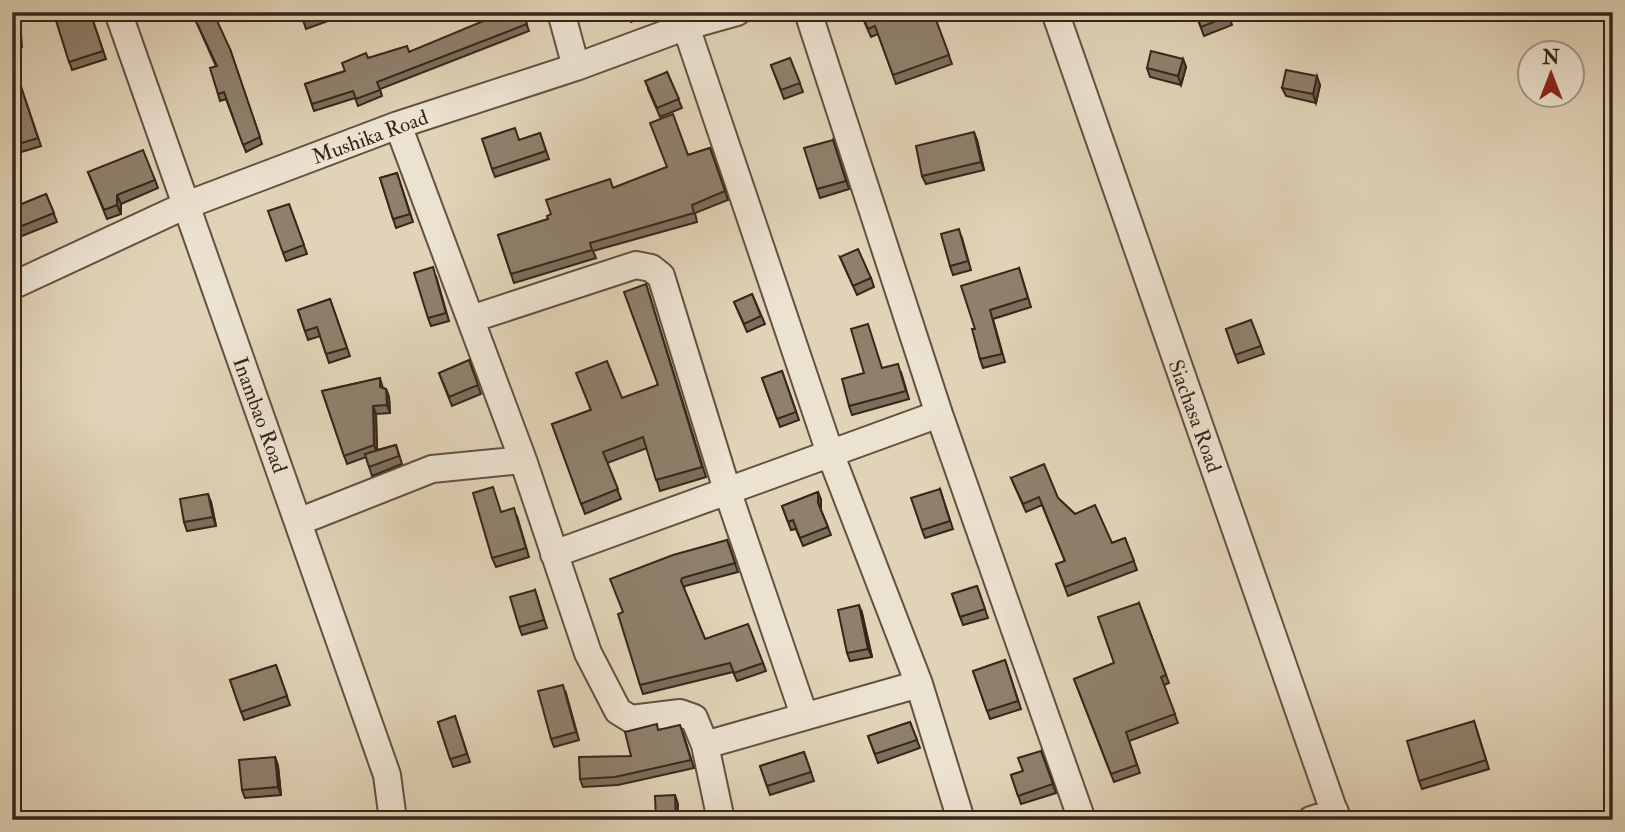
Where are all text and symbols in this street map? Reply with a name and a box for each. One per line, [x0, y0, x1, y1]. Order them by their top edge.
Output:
north arrow [1516, 38, 1586, 108]
text: N [1541, 46, 1560, 70]
street label: Mushika Road [309, 104, 432, 171]
street label: Inambao Road [226, 353, 293, 477]
street label: Siachasa Road [1162, 356, 1228, 477]

